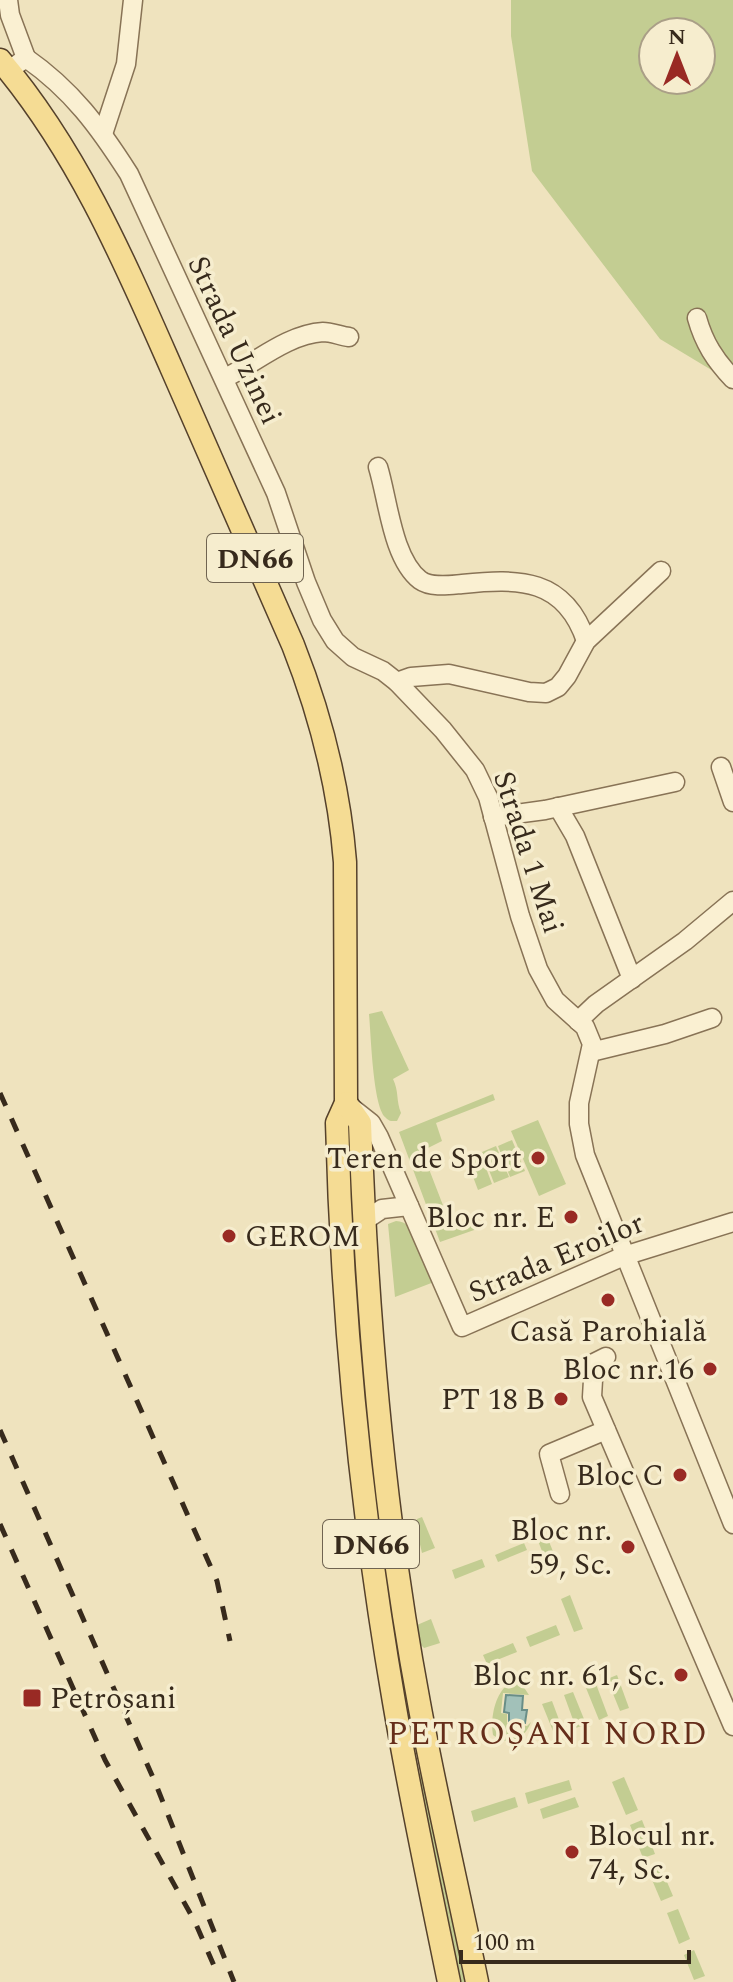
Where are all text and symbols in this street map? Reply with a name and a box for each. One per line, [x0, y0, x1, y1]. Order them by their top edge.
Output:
north arrow [637, 16, 717, 96]
text: N [668, 21, 686, 54]
street label: Strada Uzinei [175, 248, 293, 433]
road number: DN66 [207, 534, 303, 582]
street label: Strada 1 Mai [480, 765, 576, 939]
place label: Teren de Sport [327, 1136, 522, 1182]
marker: Teren de Sport [529, 1149, 547, 1167]
place label: Bloc nr. E [426, 1195, 555, 1241]
street label: Strada Eroilor [461, 1200, 652, 1316]
marker: Bloc nr. E [562, 1208, 580, 1226]
place label: GEROM [245, 1214, 360, 1260]
marker: GEROM [220, 1227, 238, 1245]
marker: Casă Parohială [599, 1291, 617, 1309]
place label: Casă Parohială [509, 1309, 707, 1355]
place label: Bloc nr.16 [562, 1347, 694, 1393]
marker: Bloc nr.16 [701, 1360, 719, 1378]
place label: PT 18 B [441, 1377, 545, 1423]
marker: PT 18 B [552, 1390, 570, 1408]
place label: Bloc C [576, 1453, 664, 1499]
marker: Bloc C [671, 1466, 689, 1484]
place label: Bloc nr. 59, Sc. [510, 1508, 612, 1588]
road number: DN66 [323, 1520, 419, 1568]
marker: Bloc nr. 59, Sc. [619, 1538, 637, 1556]
place label: Bloc nr. 61, Sc. [473, 1653, 665, 1699]
marker: Bloc nr. 61, Sc. [672, 1666, 690, 1684]
place label: Petroșani [50, 1676, 176, 1722]
marker: Petroșani [21, 1687, 43, 1709]
district label: PETROȘANI NORD [387, 1710, 709, 1759]
place label: Blocul nr. 74, Sc. [588, 1813, 716, 1893]
marker: Blocul nr. 74, Sc. [563, 1843, 581, 1861]
scale bar [461, 1914, 689, 1964]
text: 100 m [473, 1925, 536, 1961]

